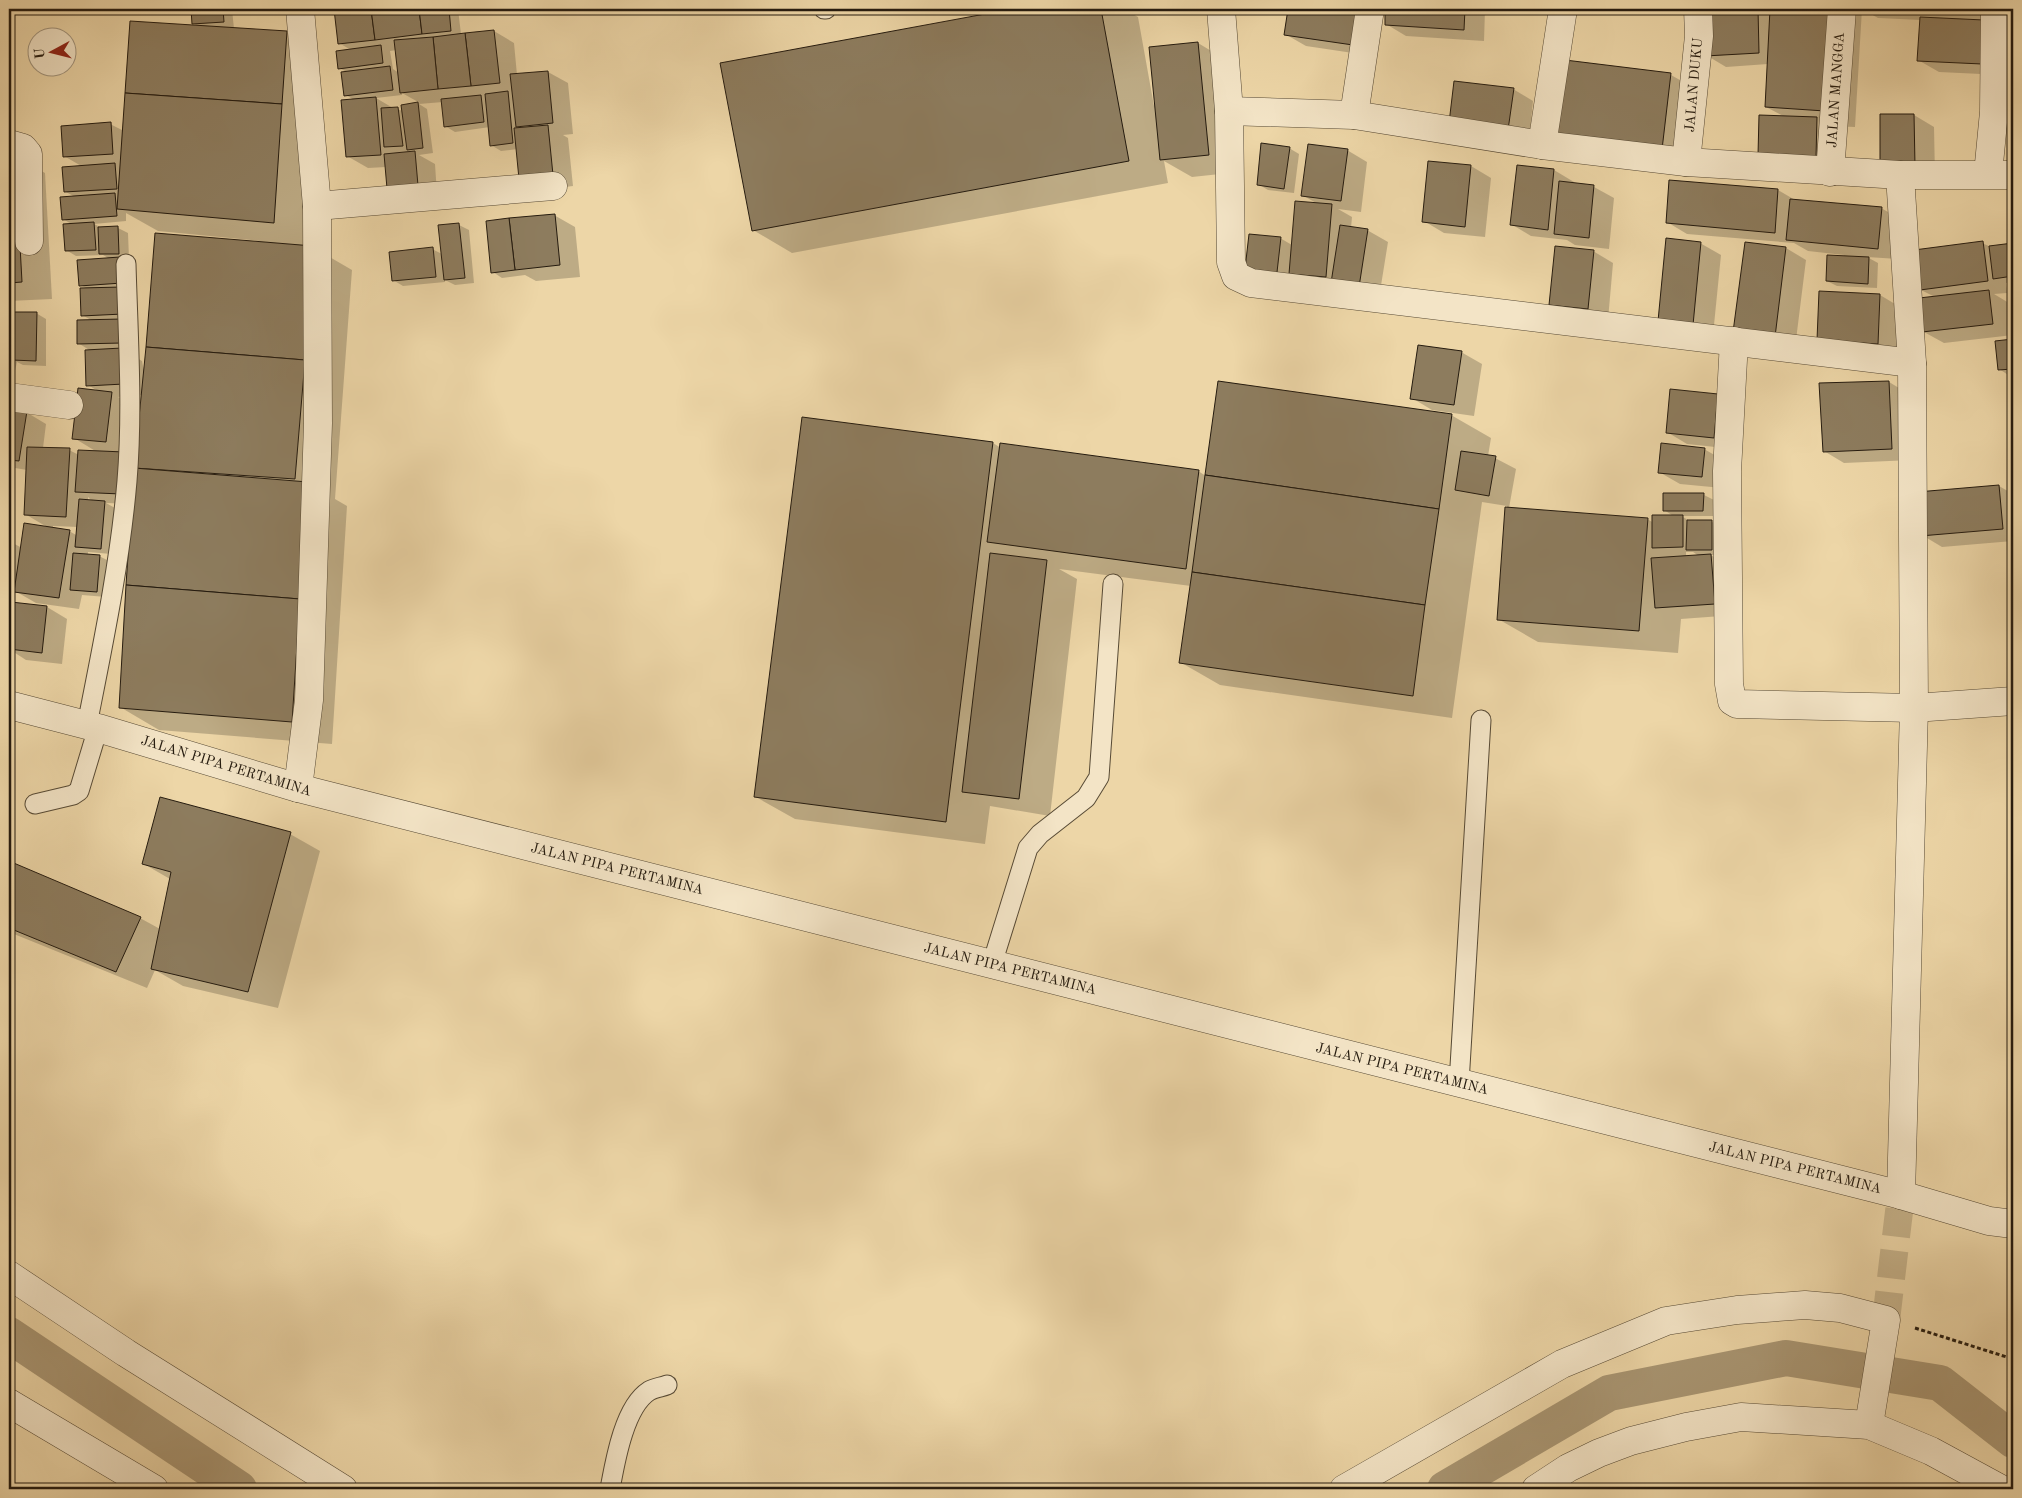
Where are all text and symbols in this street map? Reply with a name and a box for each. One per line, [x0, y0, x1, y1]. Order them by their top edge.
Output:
north arrow [28, 28, 78, 78]
street label: JALAN MANGGA [1825, 31, 1847, 148]
street label: JALAN DUKU [1683, 37, 1705, 133]
text: U [32, 47, 48, 60]
street label: JALAN PIPA PERTAMINA [139, 733, 313, 799]
street label: JALAN PIPA PERTAMINA [529, 841, 705, 897]
street label: JALAN PIPA PERTAMINA [922, 941, 1098, 997]
street label: JALAN PIPA PERTAMINA [1314, 1041, 1490, 1097]
street label: JALAN PIPA PERTAMINA [1707, 1140, 1883, 1196]

